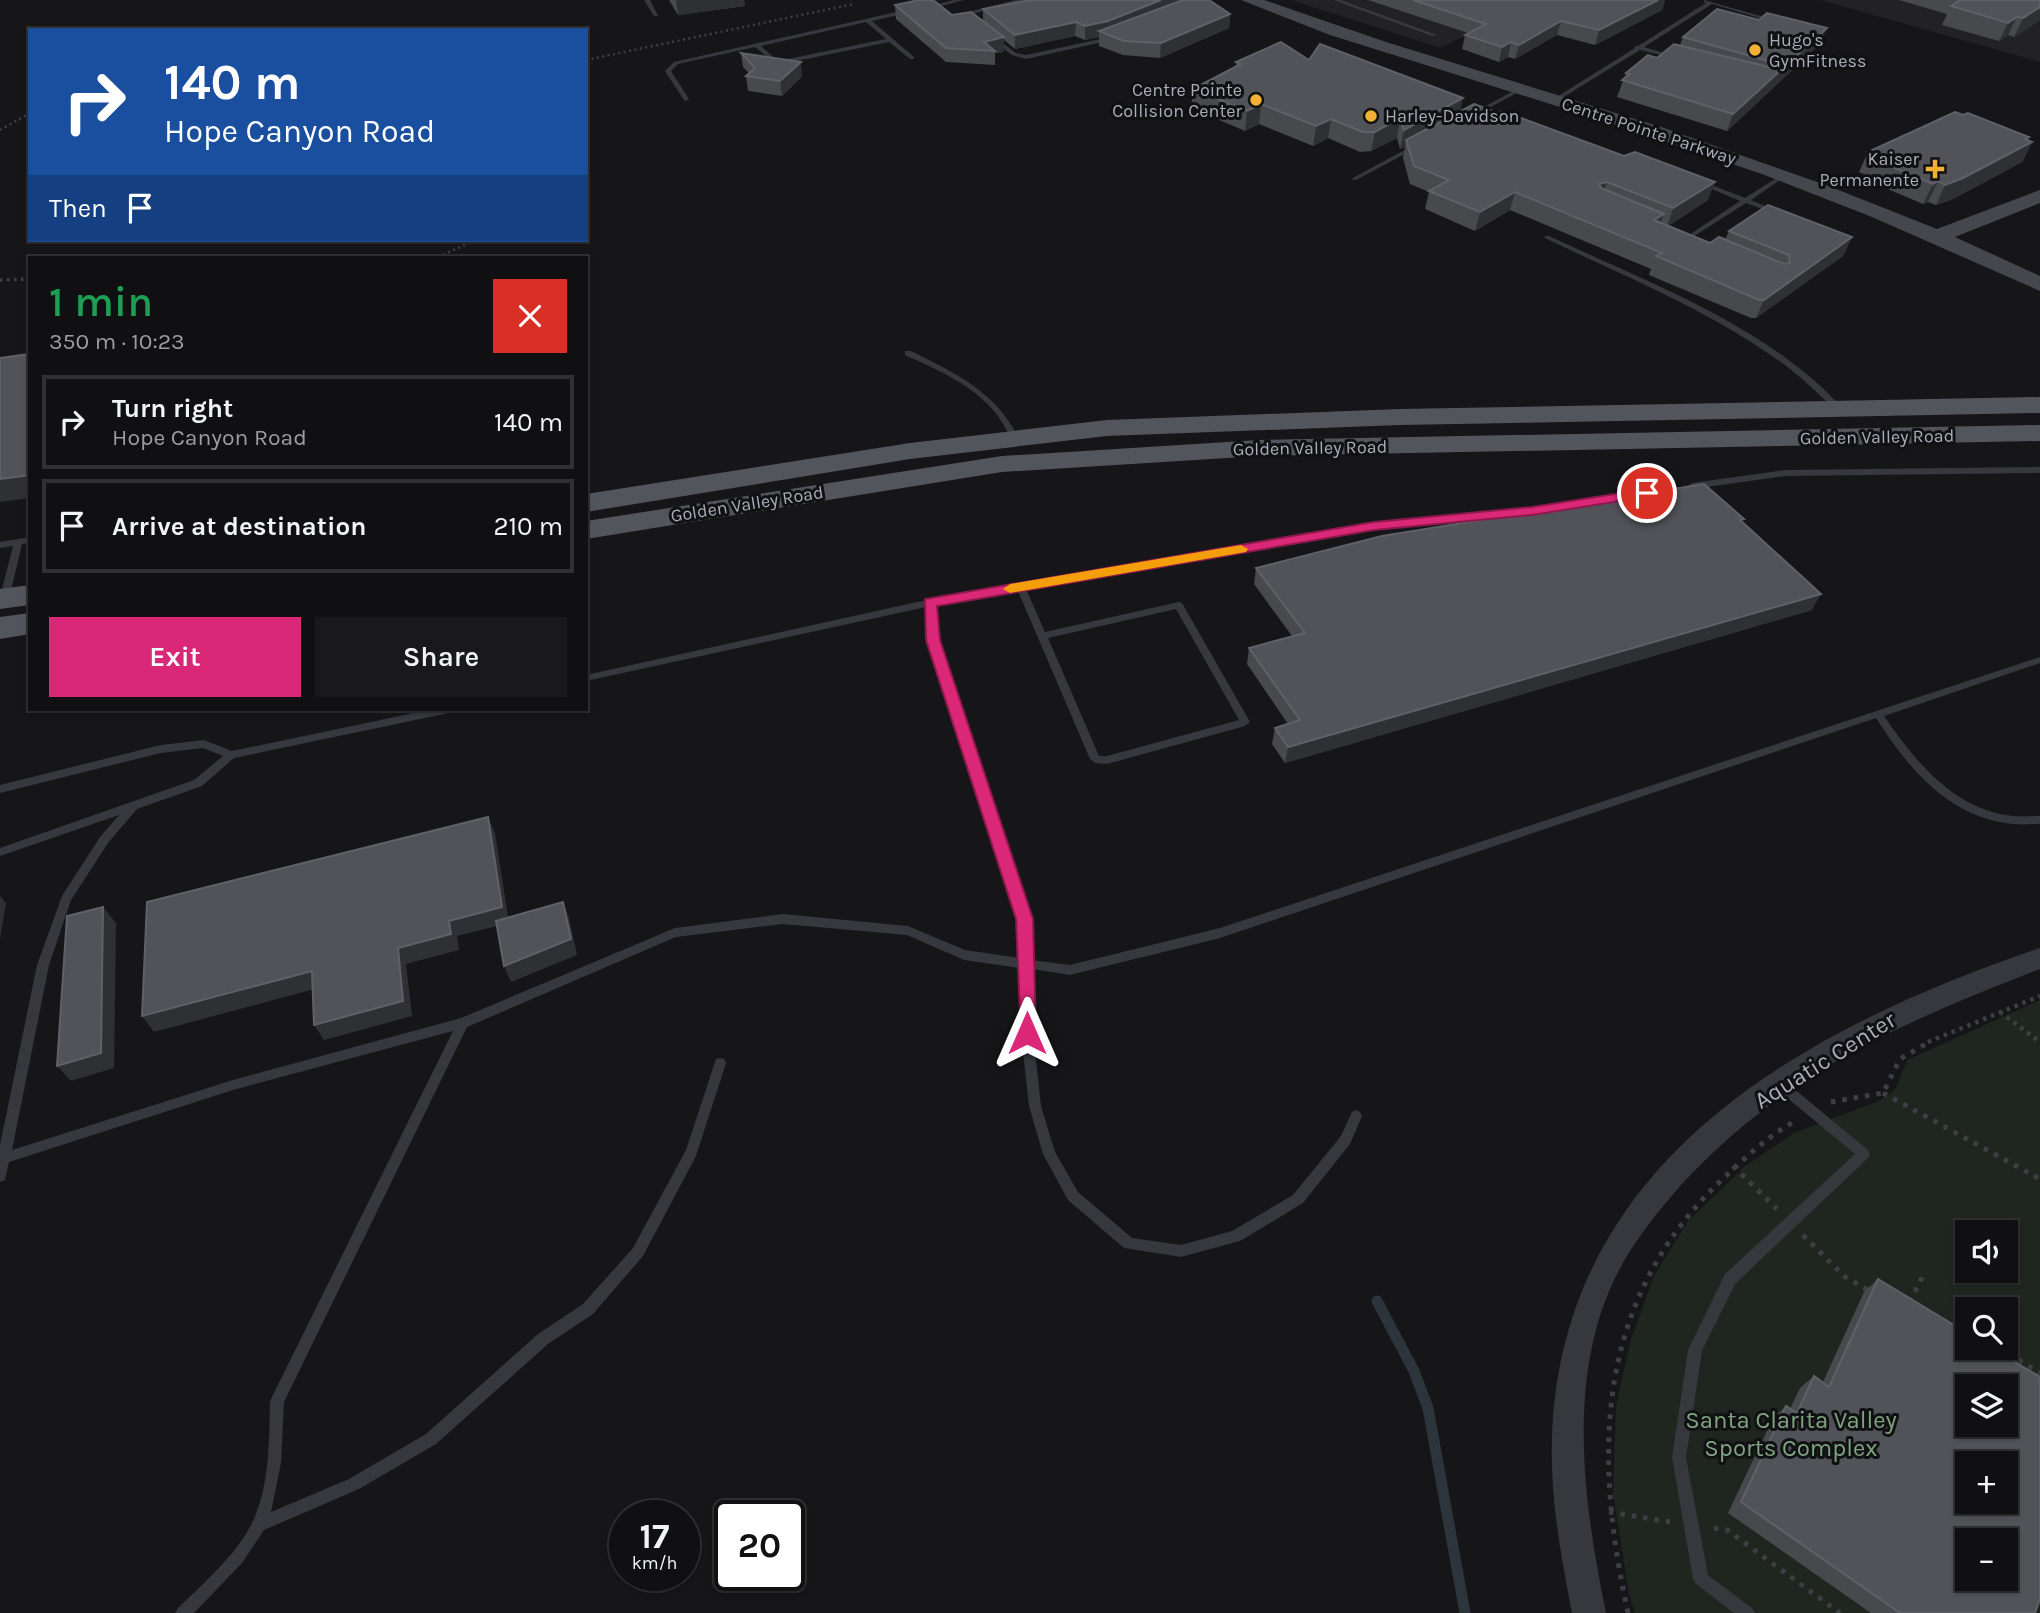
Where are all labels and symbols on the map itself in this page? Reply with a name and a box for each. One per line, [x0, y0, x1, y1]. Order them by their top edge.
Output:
place label: Hugo's GymFitness [1769, 29, 1866, 72]
marker: Hugo's GymFitness [1747, 42, 1763, 58]
place label: Centre Pointe Collision Center [1112, 79, 1242, 122]
marker: Centre Pointe Collision Center [1248, 92, 1264, 108]
street label: Centre Pointe Parkway [1559, 92, 1740, 170]
place label: Harley-Davidson [1385, 105, 1519, 127]
marker: Harley-Davidson [1363, 108, 1379, 124]
place label: Kaiser Permanente [1820, 148, 1919, 191]
marker: Kaiser Permanente [1925, 159, 1945, 179]
street label: Golden Valley Road [1800, 425, 1954, 449]
street label: Golden Valley Road [1233, 436, 1387, 460]
pin [1617, 463, 1677, 523]
street label: Golden Valley Road [669, 481, 825, 527]
position arrow [990, 996, 1064, 1070]
street label: Aquatic Center [1749, 1005, 1901, 1115]
park label: Santa Clarita Valley Sports Complex [1685, 1406, 1897, 1462]
speed limit sign: 20 [714, 1500, 805, 1591]

